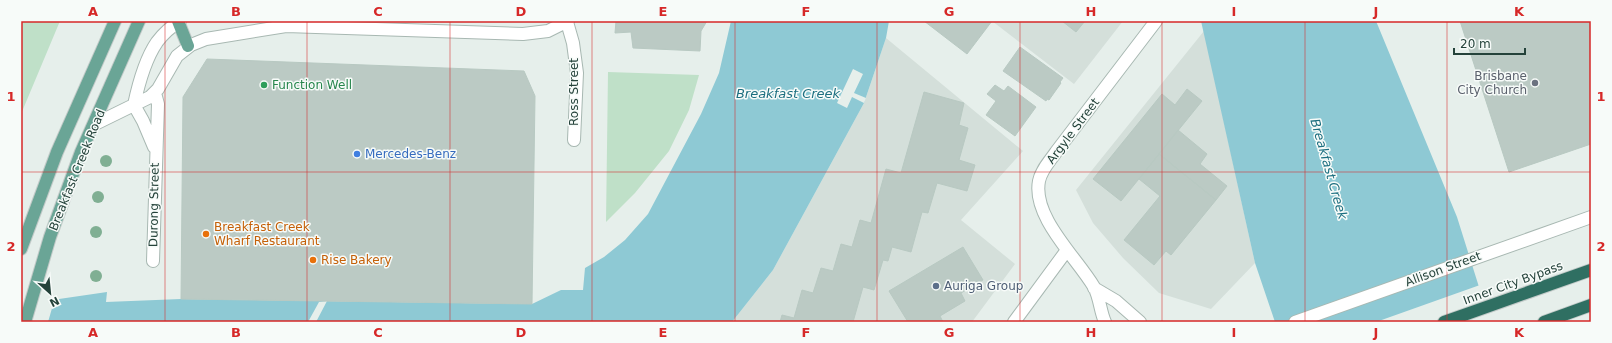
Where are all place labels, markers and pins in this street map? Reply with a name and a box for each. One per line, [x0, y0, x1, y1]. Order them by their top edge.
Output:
place label: Brisbane City Church [1457, 69, 1527, 97]
place label: Function Well [272, 78, 352, 92]
marker: Brisbane City Church [1530, 78, 1540, 88]
marker: Function Well [259, 80, 269, 90]
place label: Mercedes-Benz [365, 147, 456, 161]
marker: Mercedes-Benz [352, 149, 362, 159]
place label: Breakfast Creek Wharf Restaurant [214, 220, 320, 248]
marker: Breakfast Creek Wharf Restaurant [201, 229, 211, 239]
place label: Rise Bakery [321, 253, 392, 267]
marker: Rise Bakery [308, 255, 318, 265]
place label: Auriga Group [944, 279, 1023, 293]
marker: Auriga Group [931, 281, 941, 291]

